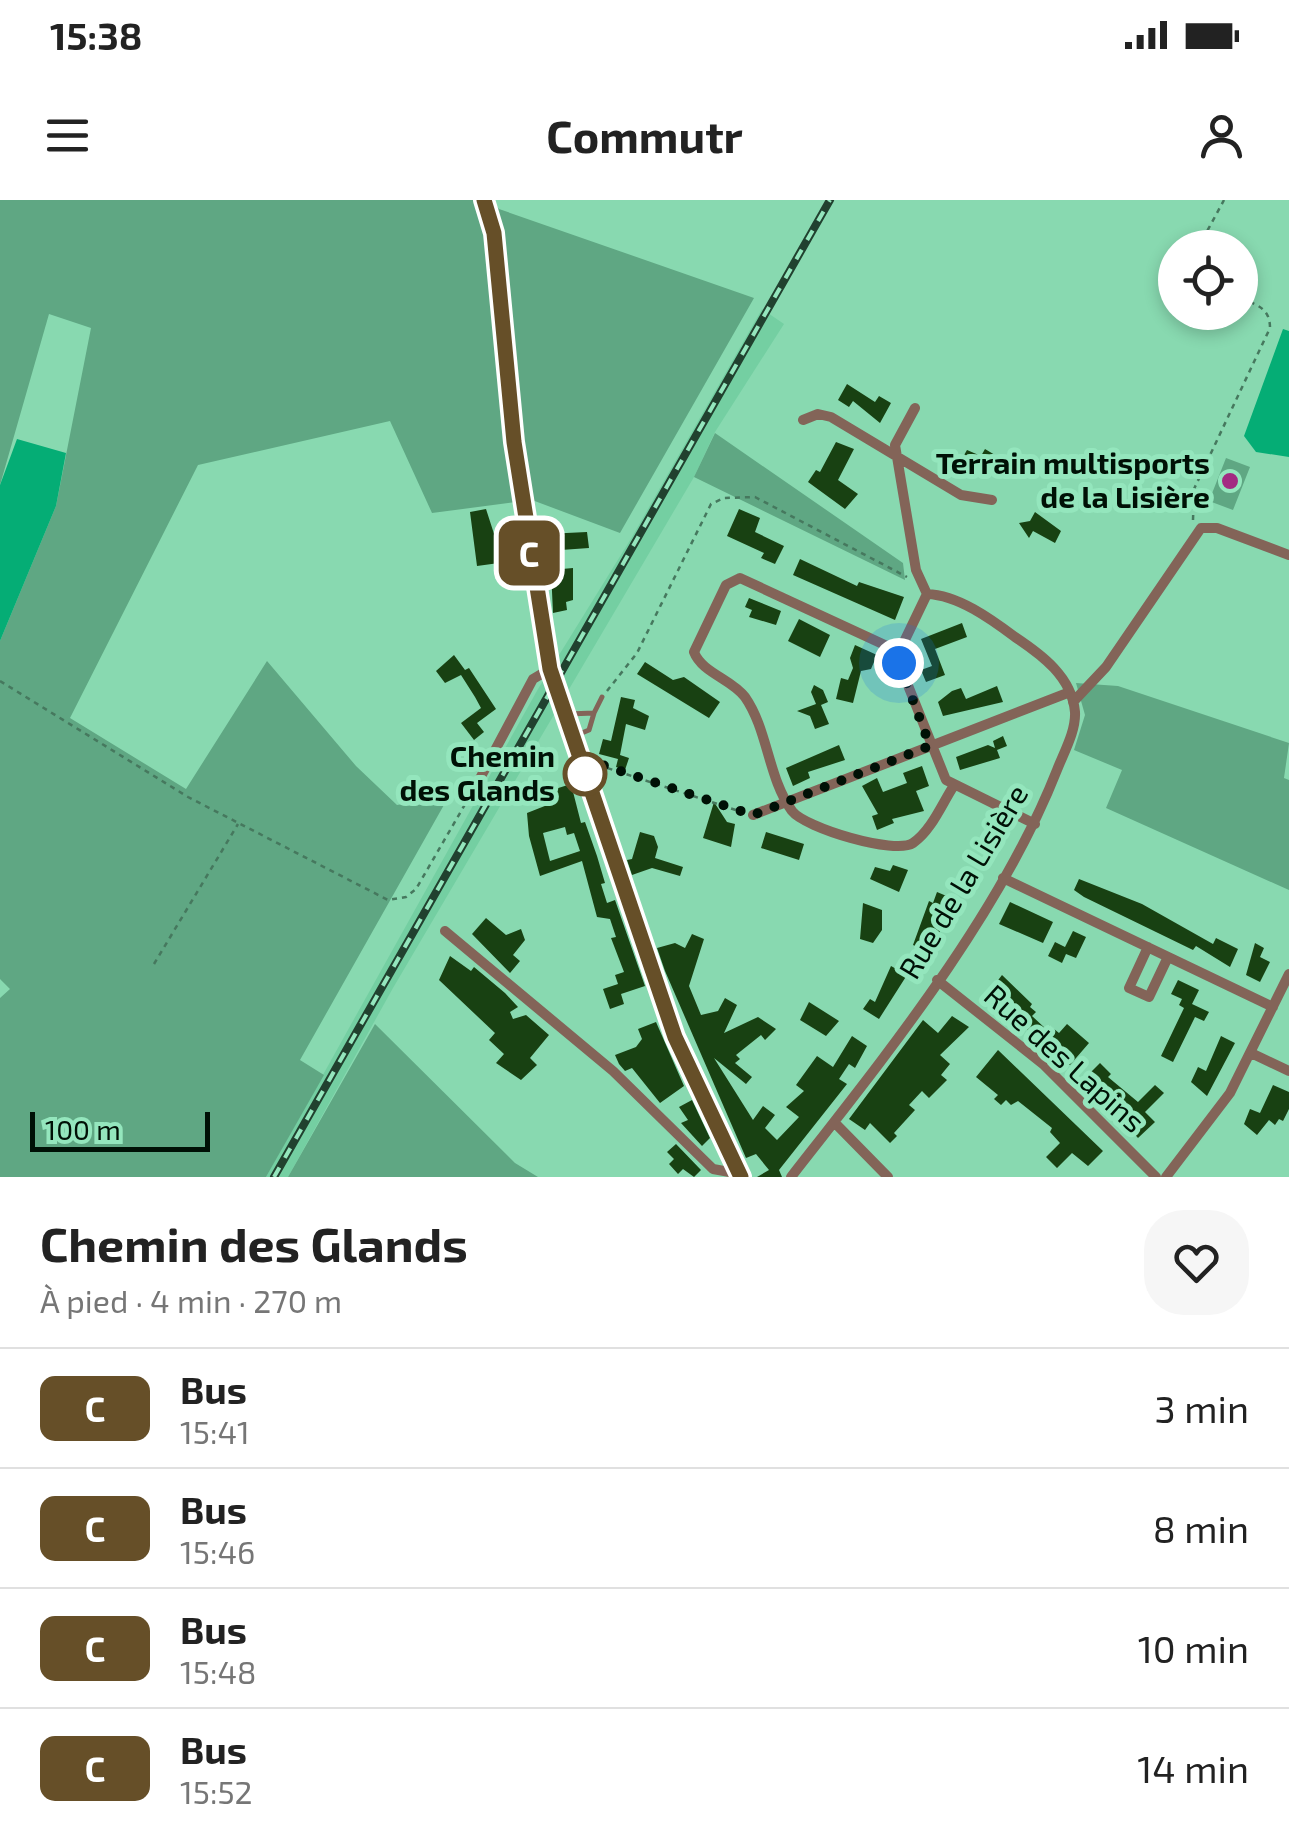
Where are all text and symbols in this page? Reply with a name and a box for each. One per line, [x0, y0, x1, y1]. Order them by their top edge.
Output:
text: 15:38 [50, 12, 142, 58]
icon: menu [40, 108, 95, 163]
text: Commutr [546, 108, 743, 162]
icon: person [1194, 108, 1249, 163]
map controls [1158, 230, 1258, 330]
button: locate [1158, 230, 1258, 330]
place label: Terrain multisports de la Lisière [936, 444, 1210, 514]
marker: Terrain multisports de la Lisière [1219, 470, 1241, 492]
line badge: C [496, 520, 562, 586]
text: C [519, 532, 539, 574]
your location [874, 638, 924, 688]
place label: Chemin des Glands [400, 737, 555, 807]
marker: Chemin des Glands [564, 753, 606, 795]
street label: Rue de la Lisière [890, 777, 1034, 984]
street label: Rue des Lapins [978, 976, 1153, 1139]
scale bar [30, 1107, 210, 1151]
text: 100 m [45, 1112, 121, 1146]
button: heart [1144, 1210, 1249, 1315]
text: Chemin des Glands [40, 1214, 468, 1272]
text: À pied · 4 min · 270 m [40, 1281, 342, 1319]
text: Bus [180, 1366, 247, 1412]
text: 3 min [1155, 1385, 1249, 1431]
text: C [85, 1387, 105, 1429]
text: 15:41 [180, 1412, 250, 1450]
text: Bus [180, 1486, 247, 1532]
text: 8 min [1153, 1505, 1249, 1551]
text: C [85, 1507, 105, 1549]
text: 15:46 [180, 1532, 255, 1570]
text: Bus [180, 1606, 247, 1652]
text: 10 min [1138, 1625, 1249, 1671]
text: C [85, 1627, 105, 1669]
text: 15:48 [180, 1652, 257, 1690]
text: Bus [180, 1726, 247, 1772]
text: 14 min [1137, 1745, 1249, 1791]
text: C [85, 1747, 105, 1789]
text: 15:52 [180, 1772, 253, 1810]

